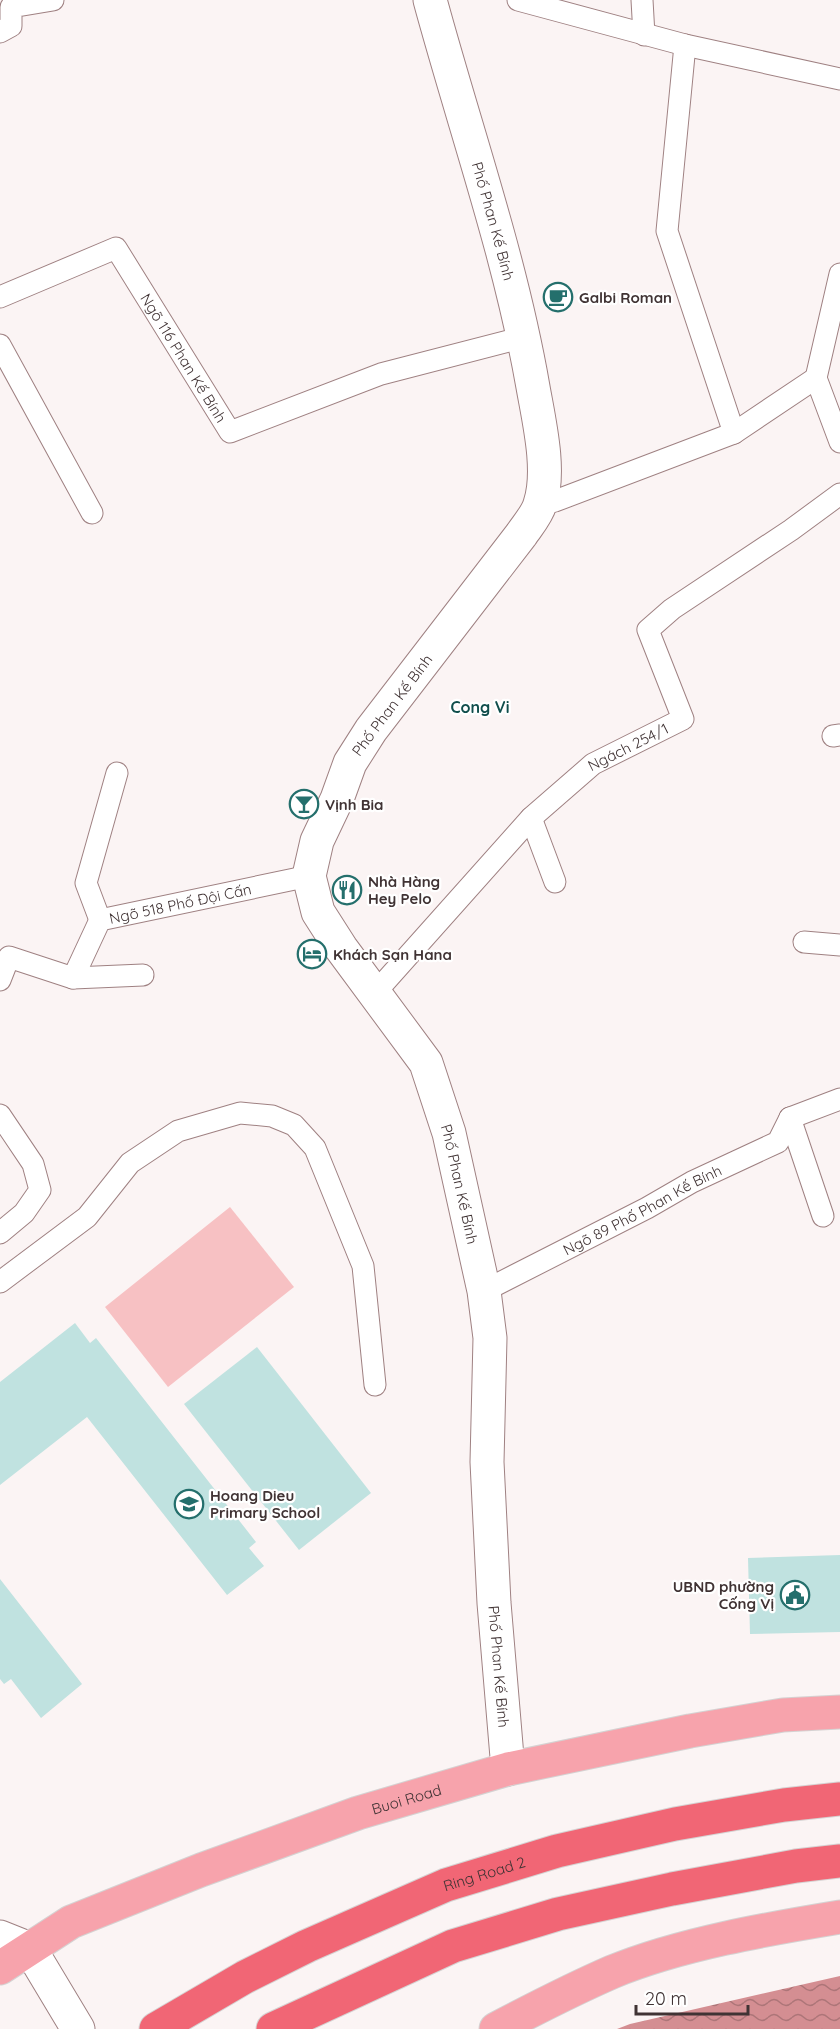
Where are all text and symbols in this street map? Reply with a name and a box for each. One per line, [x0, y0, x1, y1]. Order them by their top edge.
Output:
street label: Phố Phan Kế Bính [468, 159, 519, 282]
cafe icon: Galbi Roman [542, 281, 574, 313]
place label: Galbi Roman [579, 288, 672, 307]
street label: Ngõ 116 Phan Kế Bính [137, 290, 231, 426]
street label: Phố Phan Kế Bính [348, 650, 436, 760]
district label: Cong Vi [451, 697, 509, 717]
street label: Ngách 254/1 [584, 719, 671, 775]
bar icon: Vịnh Bia [288, 788, 320, 820]
place label: Vịnh Bia [325, 795, 383, 814]
place label: Nhà Hàng Hey Pelo [368, 872, 440, 908]
restaurant icon: Nhà Hàng Hey Pelo [331, 874, 363, 906]
street label: Ngõ 518 Phố Đội Cấn [107, 879, 253, 927]
hotel icon: Khách Sạn Hana [296, 938, 328, 970]
place label: Khách Sạn Hana [333, 945, 452, 964]
street label: Phố Phan Kế Bính [437, 1121, 483, 1246]
street label: Ngõ 89 Phố Phan Kế Bính [560, 1160, 725, 1259]
place label: Hoang Dieu Primary School [210, 1486, 320, 1522]
school or university icon: Hoang Dieu Primary School [173, 1488, 205, 1520]
place label: UBND phường Cống Vị [673, 1577, 774, 1613]
public building icon: UBND phường Cống Vị [779, 1579, 811, 1611]
street label: Phố Phan Kế Bính [485, 1605, 514, 1728]
street label: Buoi Road [369, 1780, 444, 1818]
street label: Ring Road 2 [441, 1852, 528, 1895]
scale bar [636, 1978, 748, 2016]
text: 20 m [645, 1987, 687, 2010]

